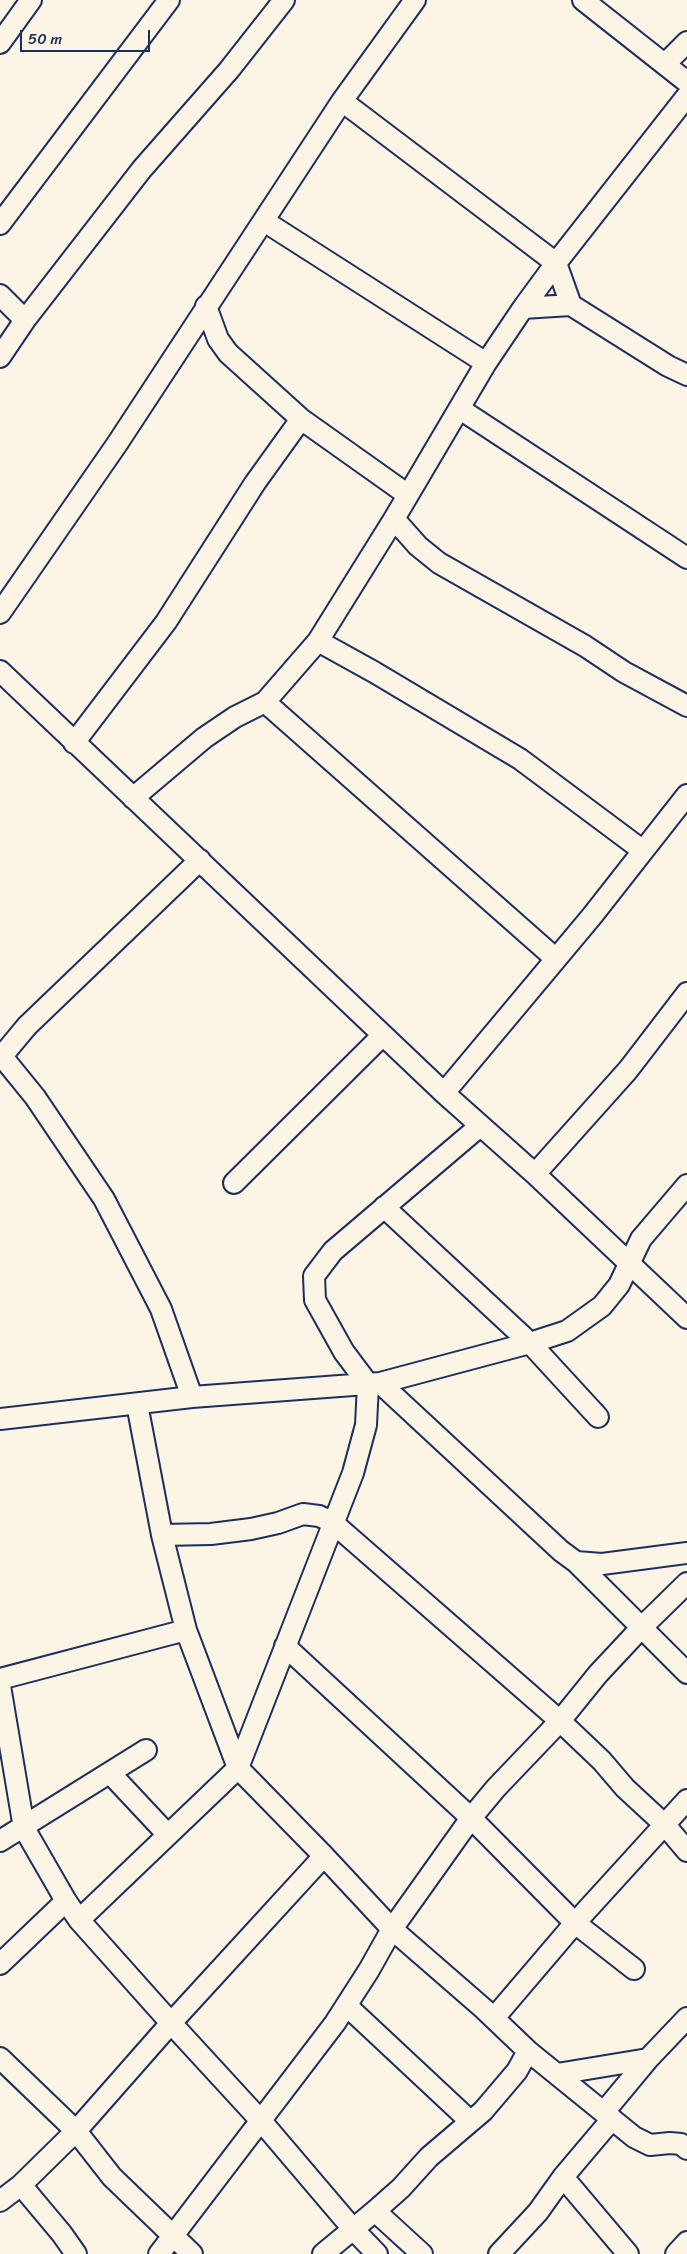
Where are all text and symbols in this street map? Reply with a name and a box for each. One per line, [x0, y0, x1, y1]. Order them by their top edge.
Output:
scale bar [22, 20, 152, 52]
text: 50 m [28, 26, 62, 52]

